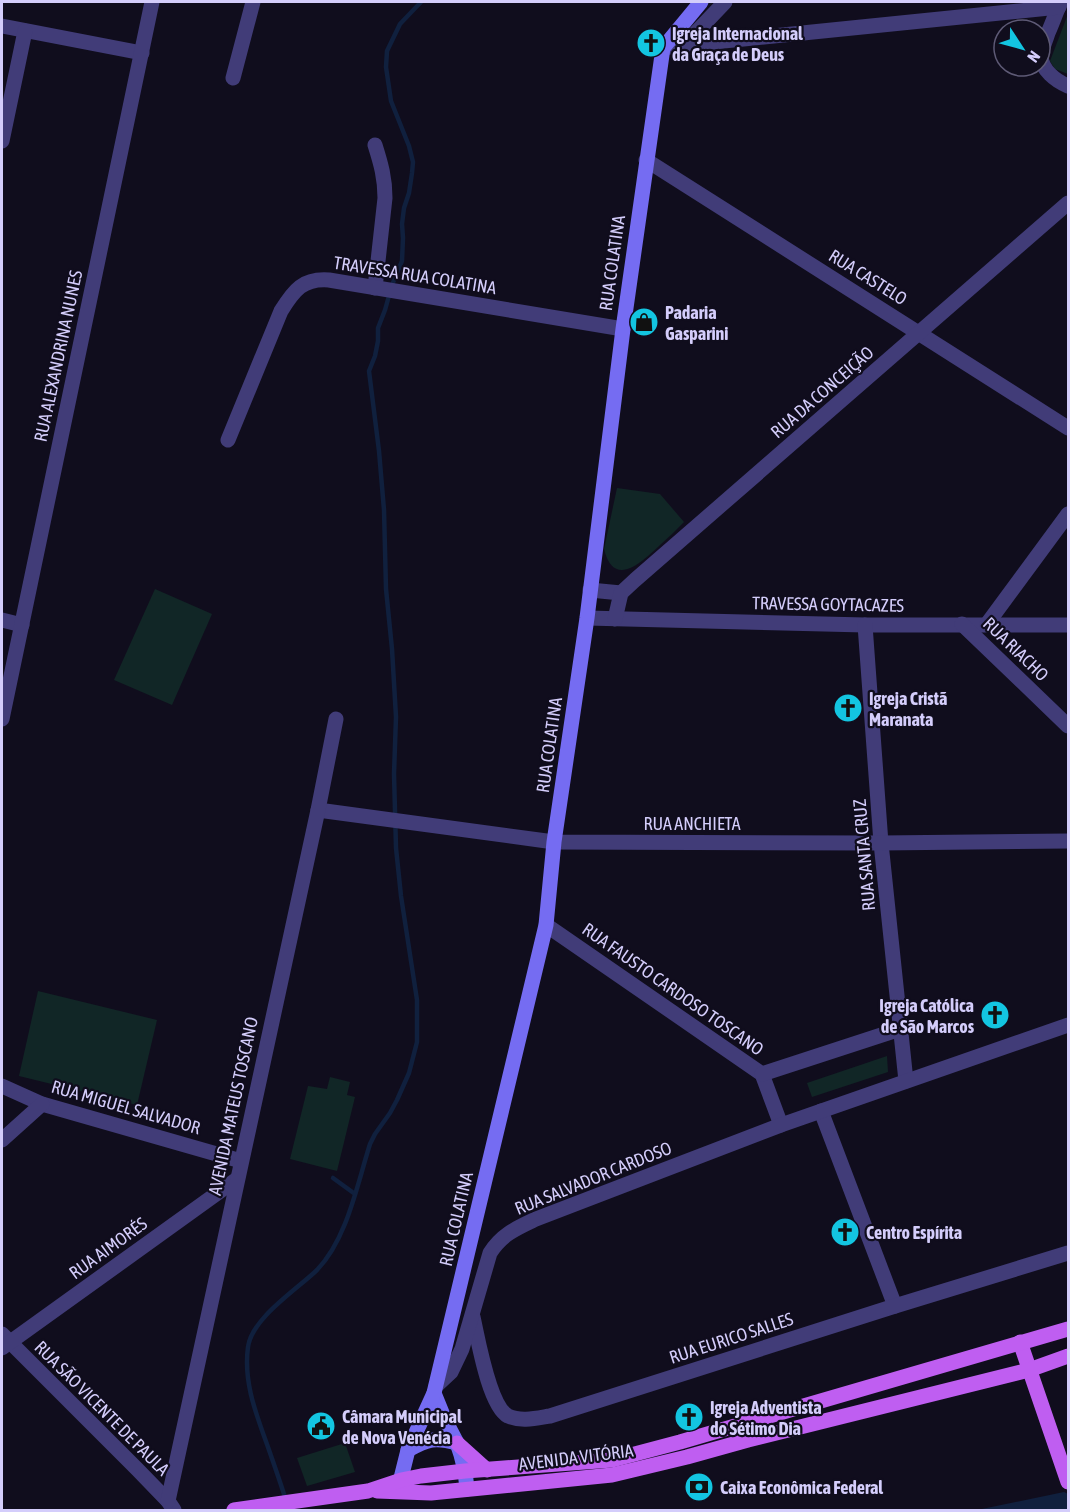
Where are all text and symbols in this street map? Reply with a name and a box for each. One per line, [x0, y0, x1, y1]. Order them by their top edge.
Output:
north arrow [992, 18, 1052, 78]
place label: Igreja Internacional da Graça de Deus [672, 23, 803, 65]
church icon: Igreja Internacional da Graça de Deus [635, 27, 667, 59]
text: N [1024, 48, 1044, 66]
street label: RUA COLATINA [595, 214, 629, 312]
street label: RUA CASTELO [825, 245, 911, 309]
street label: TRAVESSA RUA COLATINA [332, 252, 498, 298]
street label: RUA ALEXANDRINA NUNES [30, 268, 87, 444]
place label: Padaria Gasparini [665, 302, 729, 344]
shop icon: Padaria Gasparini [628, 306, 660, 338]
street label: RUA DA CONCEIÇÃO [766, 342, 878, 442]
street label: TRAVESSA GOYTACAZES [752, 592, 905, 616]
street label: RUA RIACHO [979, 613, 1053, 685]
place label: Igreja Cristã Maranata [869, 688, 947, 730]
church icon: Igreja Cristã Maranata [832, 692, 864, 724]
street label: RUA COLATINA [532, 696, 566, 794]
street label: RUA SANTA CRUZ [849, 798, 879, 912]
street label: RUA ANCHIETA [643, 813, 741, 834]
street label: RUA FAUSTO CARDOSO TOSCANO [578, 918, 768, 1060]
place label: Igreja Católica de São Marcos [879, 995, 975, 1037]
church icon: Igreja Católica de São Marcos [979, 999, 1011, 1031]
street label: AVENIDA MATEUS TOSCANO [204, 1015, 262, 1197]
street label: RUA MIGUEL SALVADOR [49, 1076, 203, 1138]
street label: RUA SALVADOR CARDOSO [512, 1137, 674, 1219]
street label: RUA COLATINA [435, 1170, 477, 1268]
street label: RUA AIMORÉS [65, 1212, 151, 1283]
church icon: Centro Espírita [829, 1216, 861, 1248]
place label: Centro Espírita [866, 1222, 962, 1243]
street label: RUA EURICO SALLES [666, 1308, 796, 1368]
street label: RUA SÃO VICENTE DE PAULA [30, 1336, 174, 1480]
place label: Igreja Adventista do Sétimo Dia [710, 1397, 822, 1439]
church icon: Igreja Adventista do Sétimo Dia [673, 1401, 705, 1433]
place label: Câmara Municipal de Nova Venécia [342, 1406, 462, 1448]
public building icon: Câmara Municipal de Nova Venécia [305, 1410, 337, 1442]
street label: AVENIDA VITÓRIA [517, 1440, 635, 1474]
bank icon: Caixa Econômica Federal [683, 1471, 715, 1503]
place label: Caixa Econômica Federal [720, 1477, 883, 1498]

